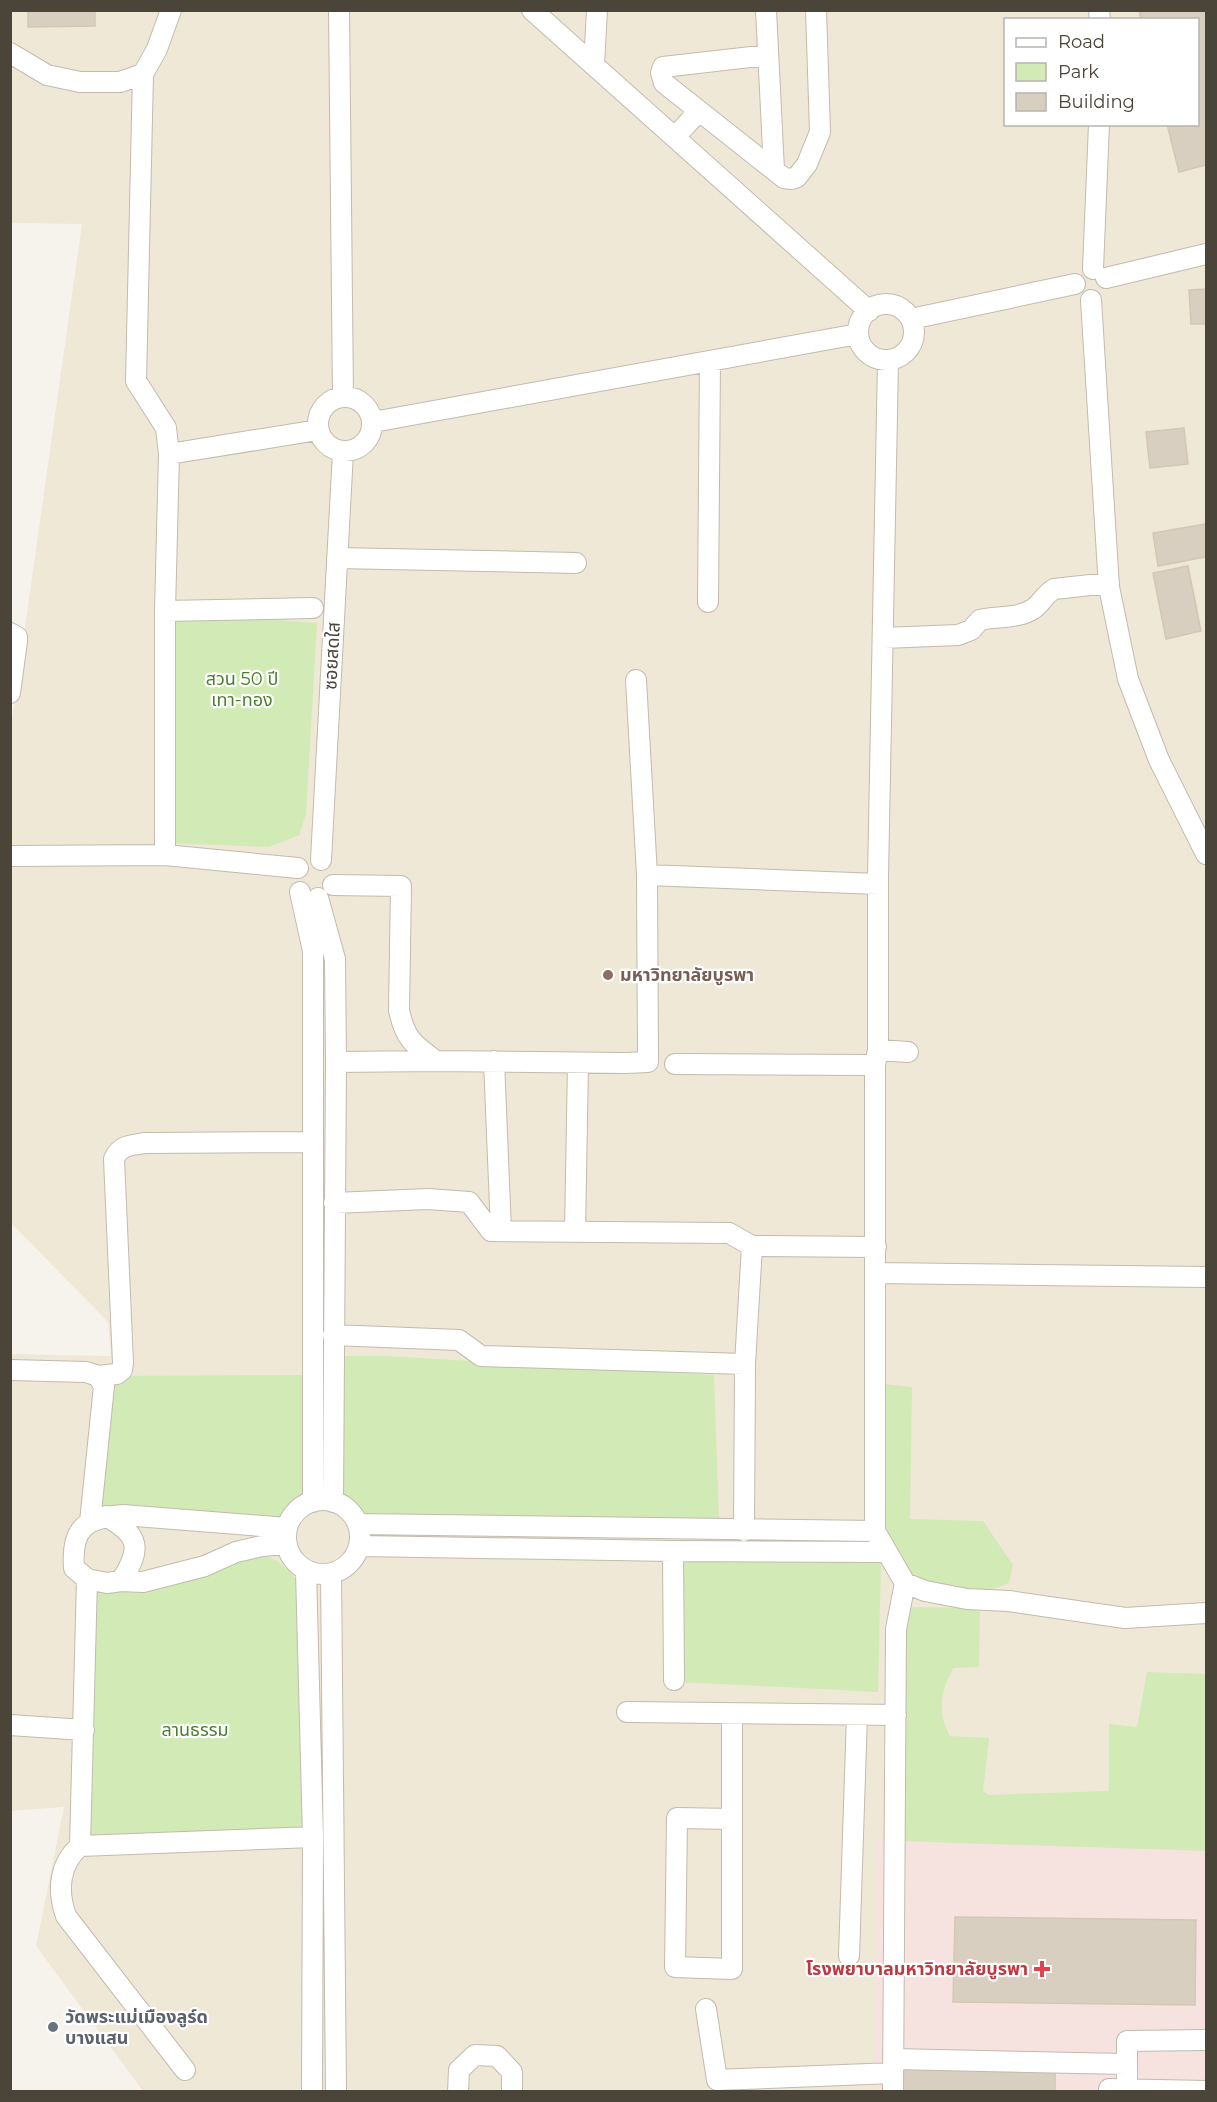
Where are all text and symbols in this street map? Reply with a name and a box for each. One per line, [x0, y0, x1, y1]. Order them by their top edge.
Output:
legend [1004, 18, 1199, 126]
text: Road [1058, 31, 1105, 53]
text: Park [1058, 61, 1099, 83]
text: Building [1058, 91, 1135, 113]
street label: ซอยสดใส [319, 622, 345, 690]
park label: สวน 50 ปี เทา-ทอง [206, 668, 278, 711]
place label: มหาวิทยาลัยบูรพา [620, 964, 754, 986]
marker: มหาวิทยาลัยบูรพา [601, 968, 615, 982]
park label: ลานธรรม [161, 1719, 229, 1741]
place label: โรงพยาบาลมหาวิทยาลัยบูรพา [806, 1958, 1028, 1980]
marker: โรงพยาบาลมหาวิทยาลัยบูรพา [1033, 1960, 1051, 1978]
place label: วัดพระแม่เมืองลูร์ด บางแสน [65, 2006, 208, 2049]
marker: วัดพระแม่เมืองลูร์ด บางแสน [46, 2020, 60, 2034]

